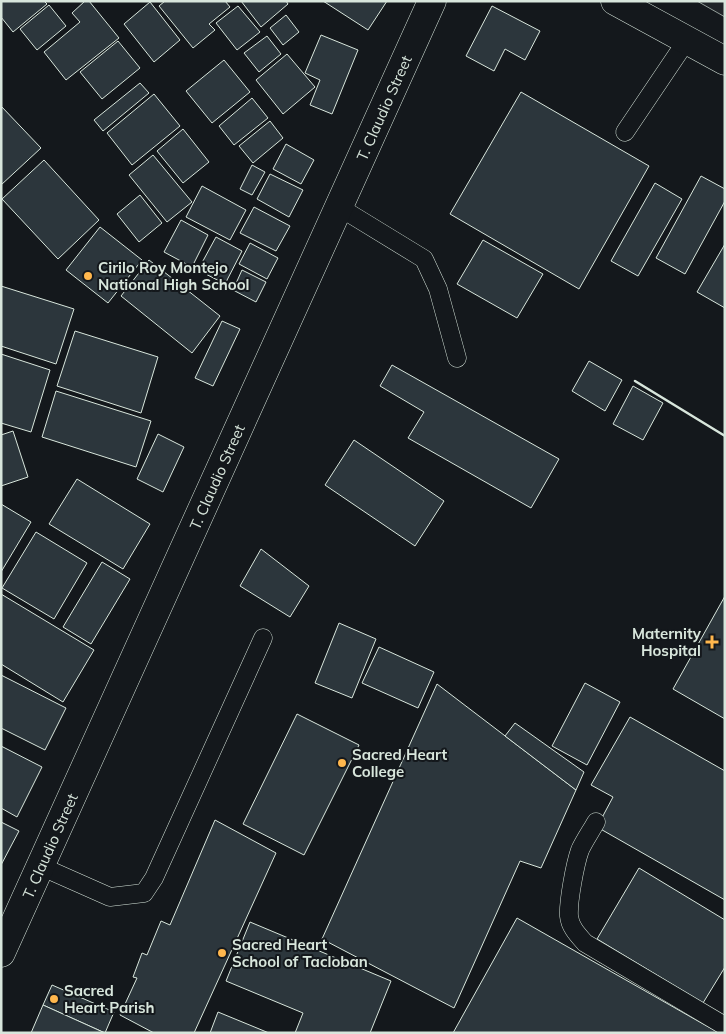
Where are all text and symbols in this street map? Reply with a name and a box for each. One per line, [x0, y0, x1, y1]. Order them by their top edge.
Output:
street label: T. Claudio Street [352, 52, 416, 164]
place label: Cirilo Roy Montejo National High School [98, 258, 249, 294]
marker: Cirilo Roy Montejo National High School [82, 270, 94, 282]
street label: T. Claudio Street [185, 421, 249, 533]
place label: Maternity Hospital [632, 624, 702, 660]
marker: Maternity Hospital [705, 635, 719, 649]
place label: Sacred Heart College [352, 745, 447, 781]
marker: Sacred Heart College [336, 757, 348, 769]
street label: T. Claudio Street [18, 790, 82, 902]
place label: Sacred Heart School of Tacloban [232, 935, 368, 971]
marker: Sacred Heart School of Tacloban [216, 947, 228, 959]
place label: Sacred Heart Parish [64, 981, 155, 1017]
marker: Sacred Heart Parish [48, 993, 60, 1005]

